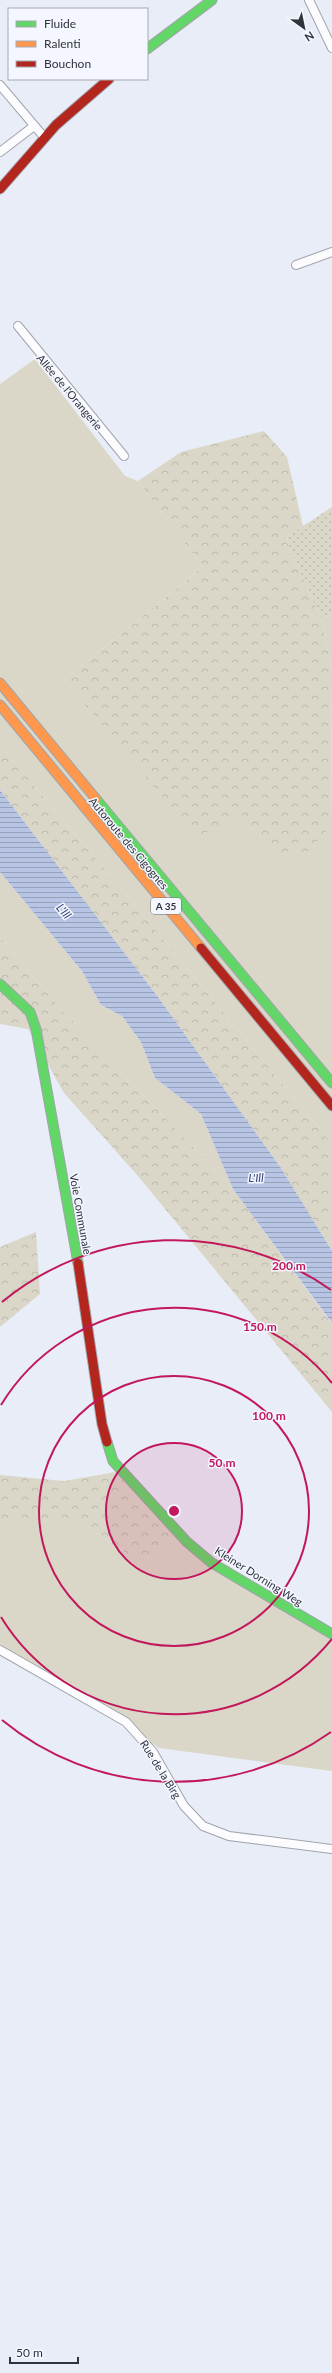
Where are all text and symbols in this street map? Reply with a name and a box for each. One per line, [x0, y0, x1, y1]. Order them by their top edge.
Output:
legend [8, 8, 148, 80]
north arrow [284, 8, 324, 48]
text: Fluide [44, 16, 76, 31]
text: N [303, 29, 317, 45]
text: Ralenti [44, 36, 81, 51]
text: Bouchon [44, 56, 91, 71]
street label: Allée de l'Orangerie [35, 352, 106, 433]
street label: Autoroute des Cigognes [87, 794, 171, 892]
road number: A 35 [151, 898, 181, 914]
water label: L'Ill [53, 900, 75, 922]
water label: L'Ill [248, 1170, 264, 1185]
street label: Voie Communale [67, 1173, 95, 1256]
text: 200 m [272, 1258, 306, 1273]
text: 150 m [243, 1319, 277, 1334]
text: 100 m [252, 1408, 286, 1423]
text: 50 m [209, 1455, 235, 1470]
centre of rings [167, 1504, 181, 1518]
street label: Kleiner Dorning Weg [213, 1544, 306, 1608]
street label: Rue de la Birg [138, 1737, 184, 1801]
scale bar [10, 2339, 78, 2365]
text: 50 m [16, 2345, 43, 2360]

